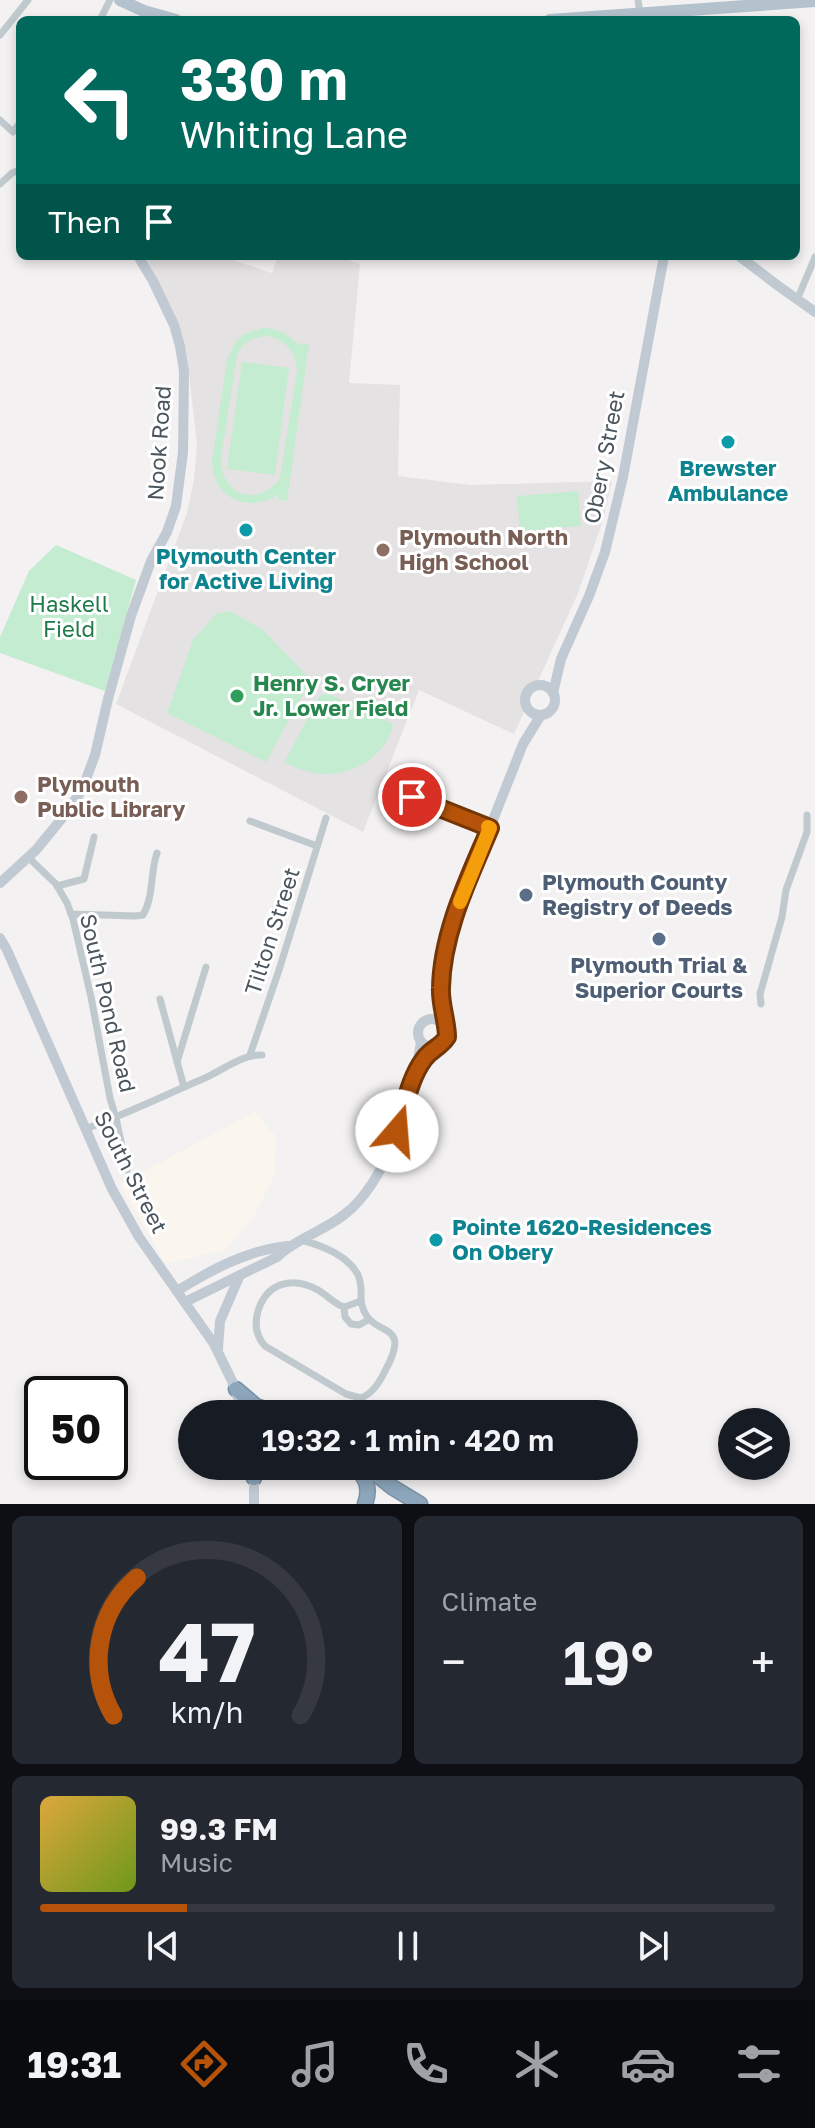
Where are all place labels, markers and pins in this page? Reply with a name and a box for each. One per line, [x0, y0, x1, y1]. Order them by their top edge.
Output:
marker: Brewster Ambulance [719, 433, 737, 451]
place label: Brewster Ambulance [668, 454, 788, 506]
marker: Plymouth Center for Active Living [237, 521, 255, 539]
place label: Plymouth North High School [399, 523, 568, 575]
marker: Plymouth North High School [374, 541, 392, 559]
place label: Plymouth Center for Active Living [156, 542, 337, 594]
place label: Henry S. Cryer Jr. Lower Field [253, 669, 410, 721]
marker: Henry S. Cryer Jr. Lower Field [228, 687, 246, 705]
pin [378, 763, 446, 831]
place label: Plymouth Public Library [37, 770, 185, 822]
marker: Plymouth Public Library [12, 788, 30, 806]
place label: Plymouth County Registry of Deeds [542, 868, 733, 920]
marker: Plymouth County Registry of Deeds [517, 886, 535, 904]
marker: Plymouth Trial & Superior Courts [650, 930, 668, 948]
place label: Plymouth Trial & Superior Courts [570, 951, 748, 1003]
place label: Pointe 1620-Residences On Obery [452, 1213, 712, 1265]
marker: Pointe 1620-Residences On Obery [427, 1231, 445, 1249]

